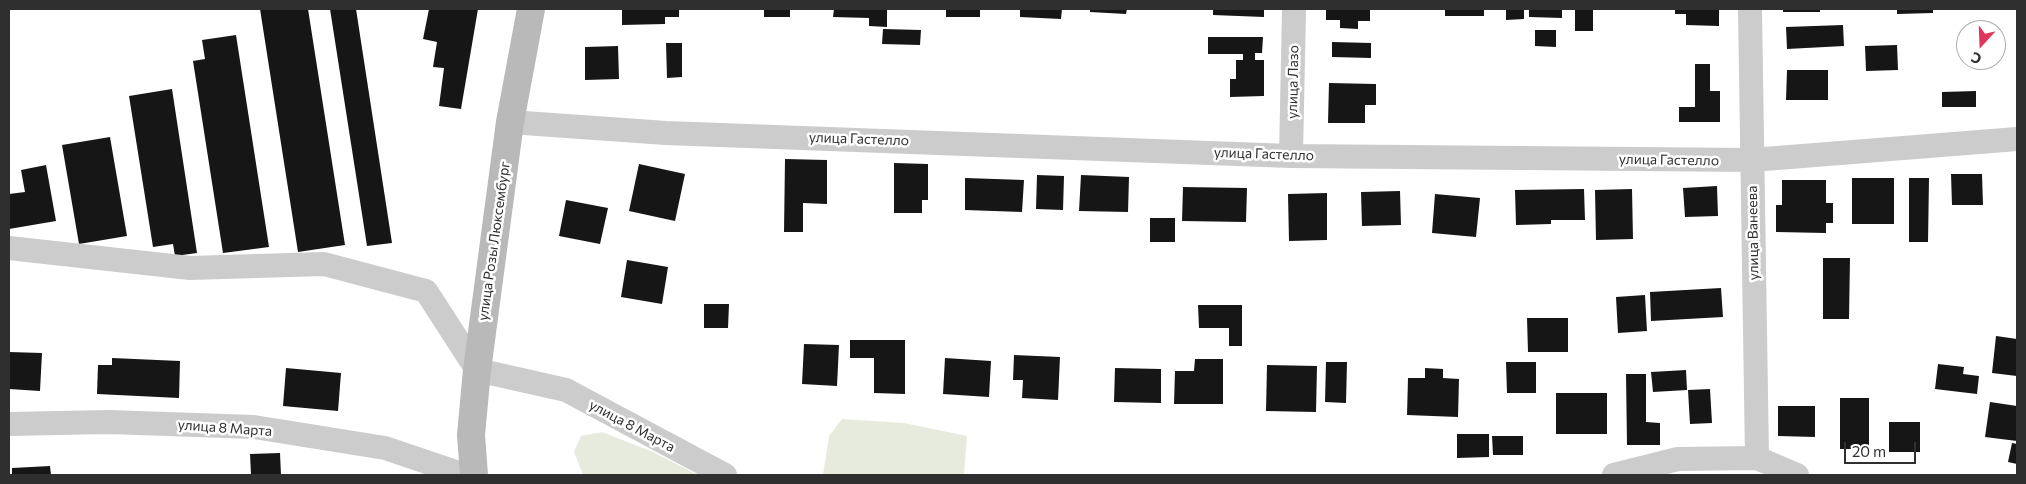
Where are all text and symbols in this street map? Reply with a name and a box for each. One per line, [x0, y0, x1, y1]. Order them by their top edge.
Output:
north arrow [1956, 20, 2006, 70]
street label: улица Лазо [1284, 45, 1302, 119]
text: С [1969, 49, 1983, 68]
street label: улица Гастелло [809, 129, 909, 149]
street label: улица Гастелло [1214, 144, 1314, 164]
street label: улица Гастелло [1619, 151, 1719, 169]
street label: улица Розы Люксембург [474, 160, 514, 322]
street label: улица Ванеева [1744, 186, 1762, 280]
street label: улица 8 Марта [586, 396, 678, 456]
street label: улица 8 Марта [177, 416, 273, 440]
scale bar [1846, 432, 1918, 464]
text: 20 m [1852, 442, 1886, 460]

